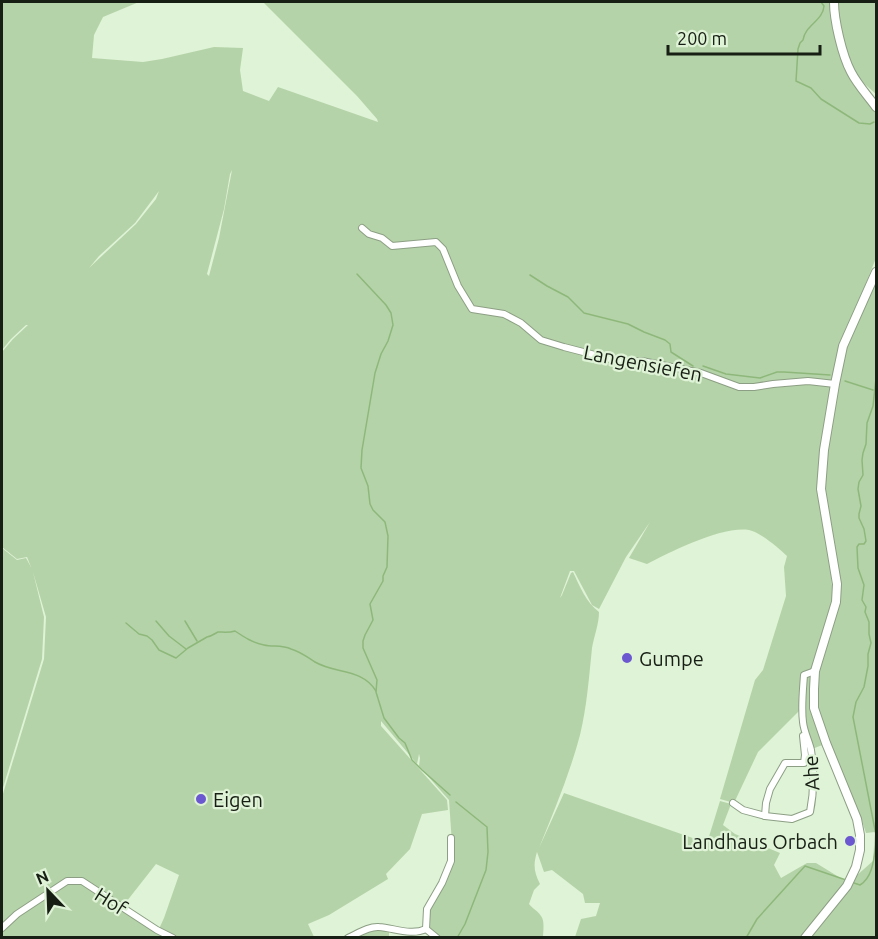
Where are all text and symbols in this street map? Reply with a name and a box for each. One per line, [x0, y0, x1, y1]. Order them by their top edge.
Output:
scale bar [668, 18, 820, 56]
text: 200 m [677, 28, 727, 48]
street label: Langensiefen [582, 340, 704, 386]
place label: Gumpe [639, 647, 704, 670]
marker: Gumpe [620, 651, 634, 665]
street label: Ahe [799, 755, 823, 791]
place label: Eigen [213, 788, 263, 811]
marker: Eigen [194, 792, 208, 806]
place label: Landhaus Orbach [682, 830, 838, 853]
marker: Landhaus Orbach [843, 834, 857, 848]
north arrow [18, 861, 78, 921]
text: N [33, 867, 51, 888]
street label: Hof [91, 882, 132, 920]

